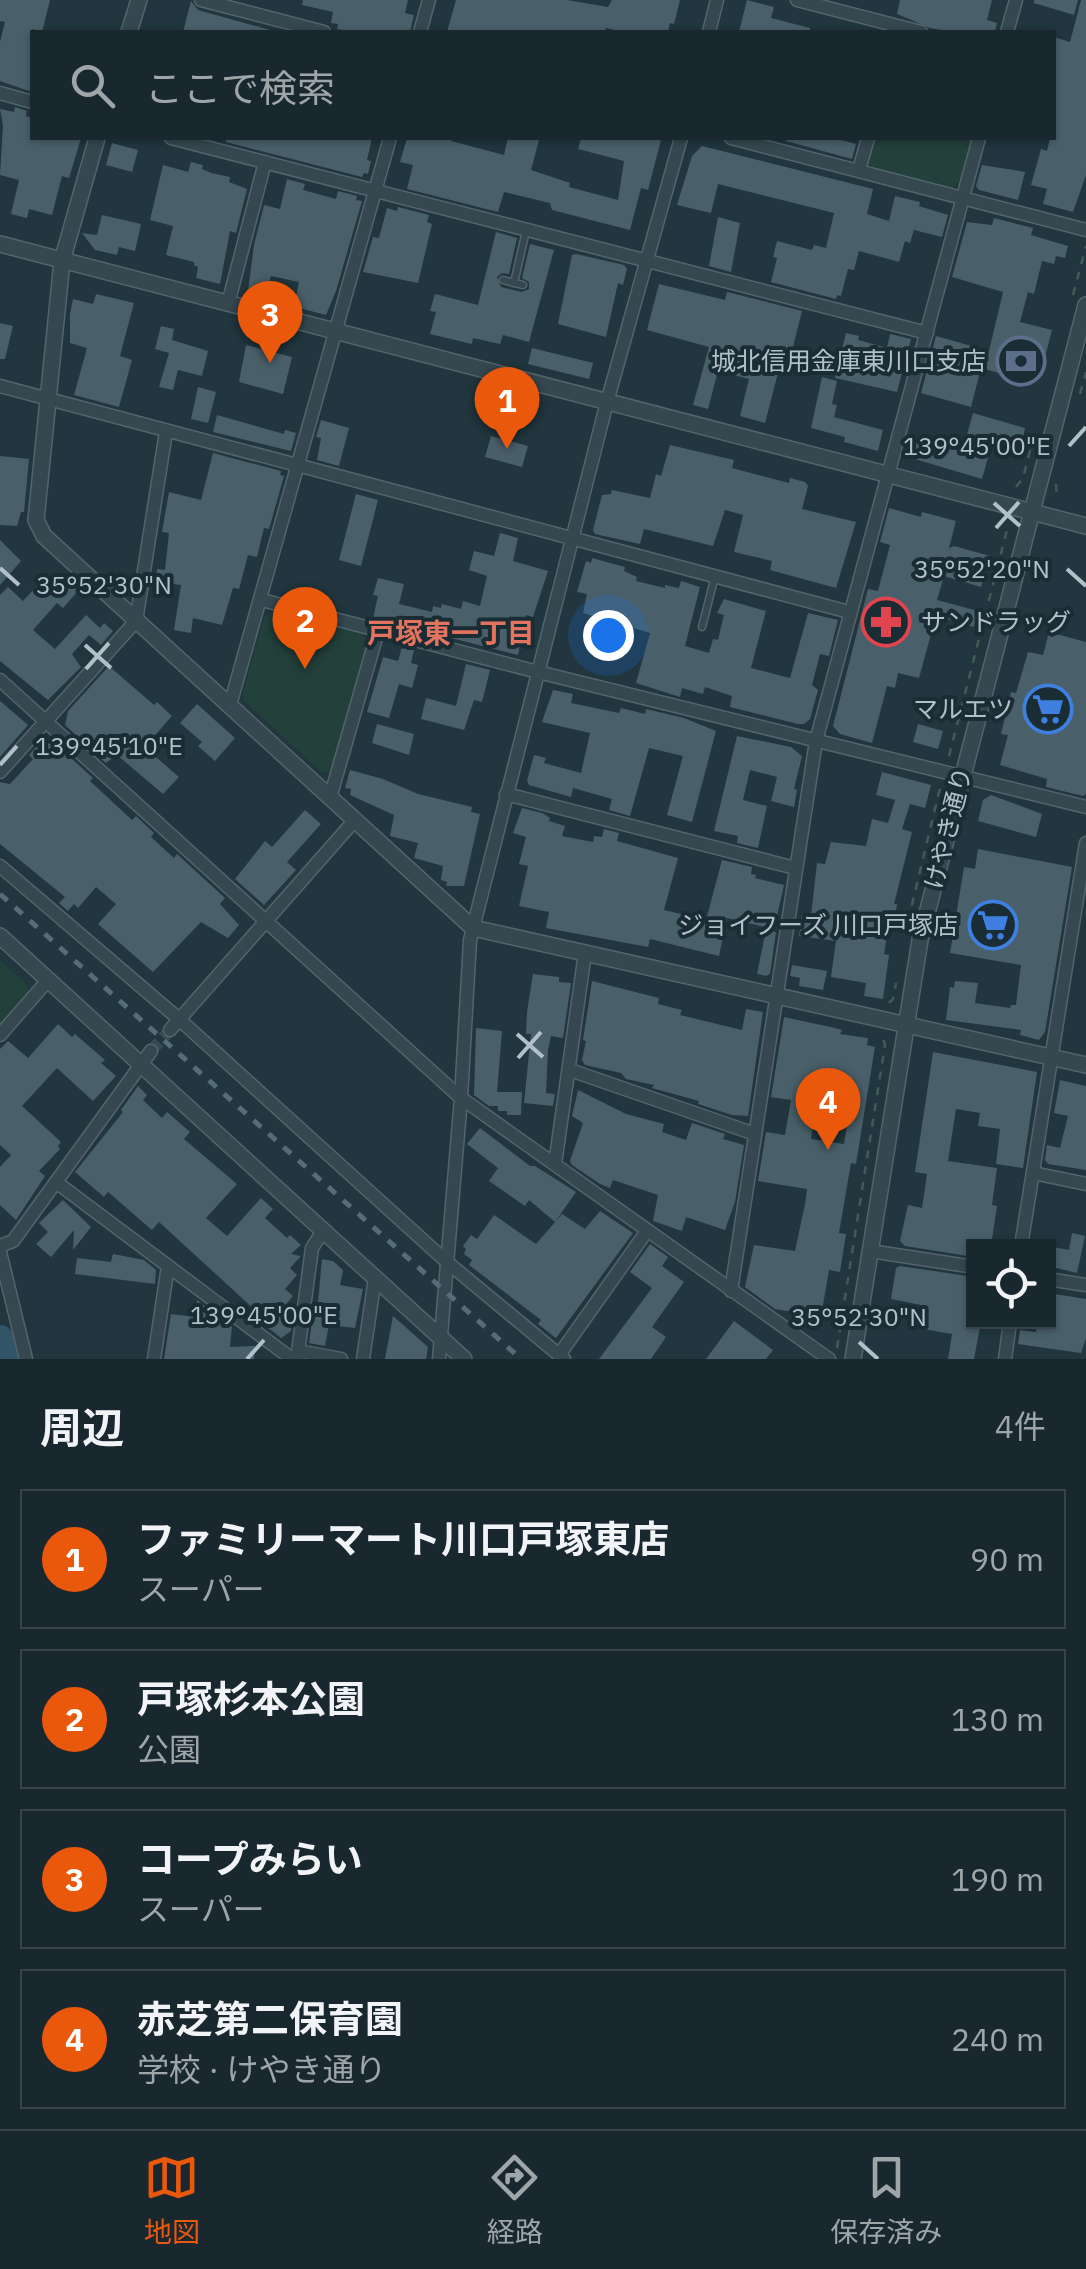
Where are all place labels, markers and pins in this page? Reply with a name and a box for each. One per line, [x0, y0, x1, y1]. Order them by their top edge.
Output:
pin: 3 [238, 280, 302, 363]
bank icon: 城北信用金庫東川口支店 [995, 335, 1047, 387]
place label: 城北信用金庫東川口支店 [711, 344, 986, 377]
pin: 1 [474, 366, 540, 449]
pin: 2 [272, 586, 338, 669]
pharmacy icon: サンドラッグ [860, 596, 912, 648]
place label: サンドラッグ [921, 605, 1071, 638]
supermarket icon: マルエツ [1022, 683, 1074, 735]
place label: マルエツ [913, 692, 1013, 725]
supermarket icon: ジョイフーズ 川口戸塚店 [967, 899, 1019, 951]
place label: ジョイフーズ 川口戸塚店 [678, 908, 958, 941]
pin: 4 [796, 1068, 860, 1150]

